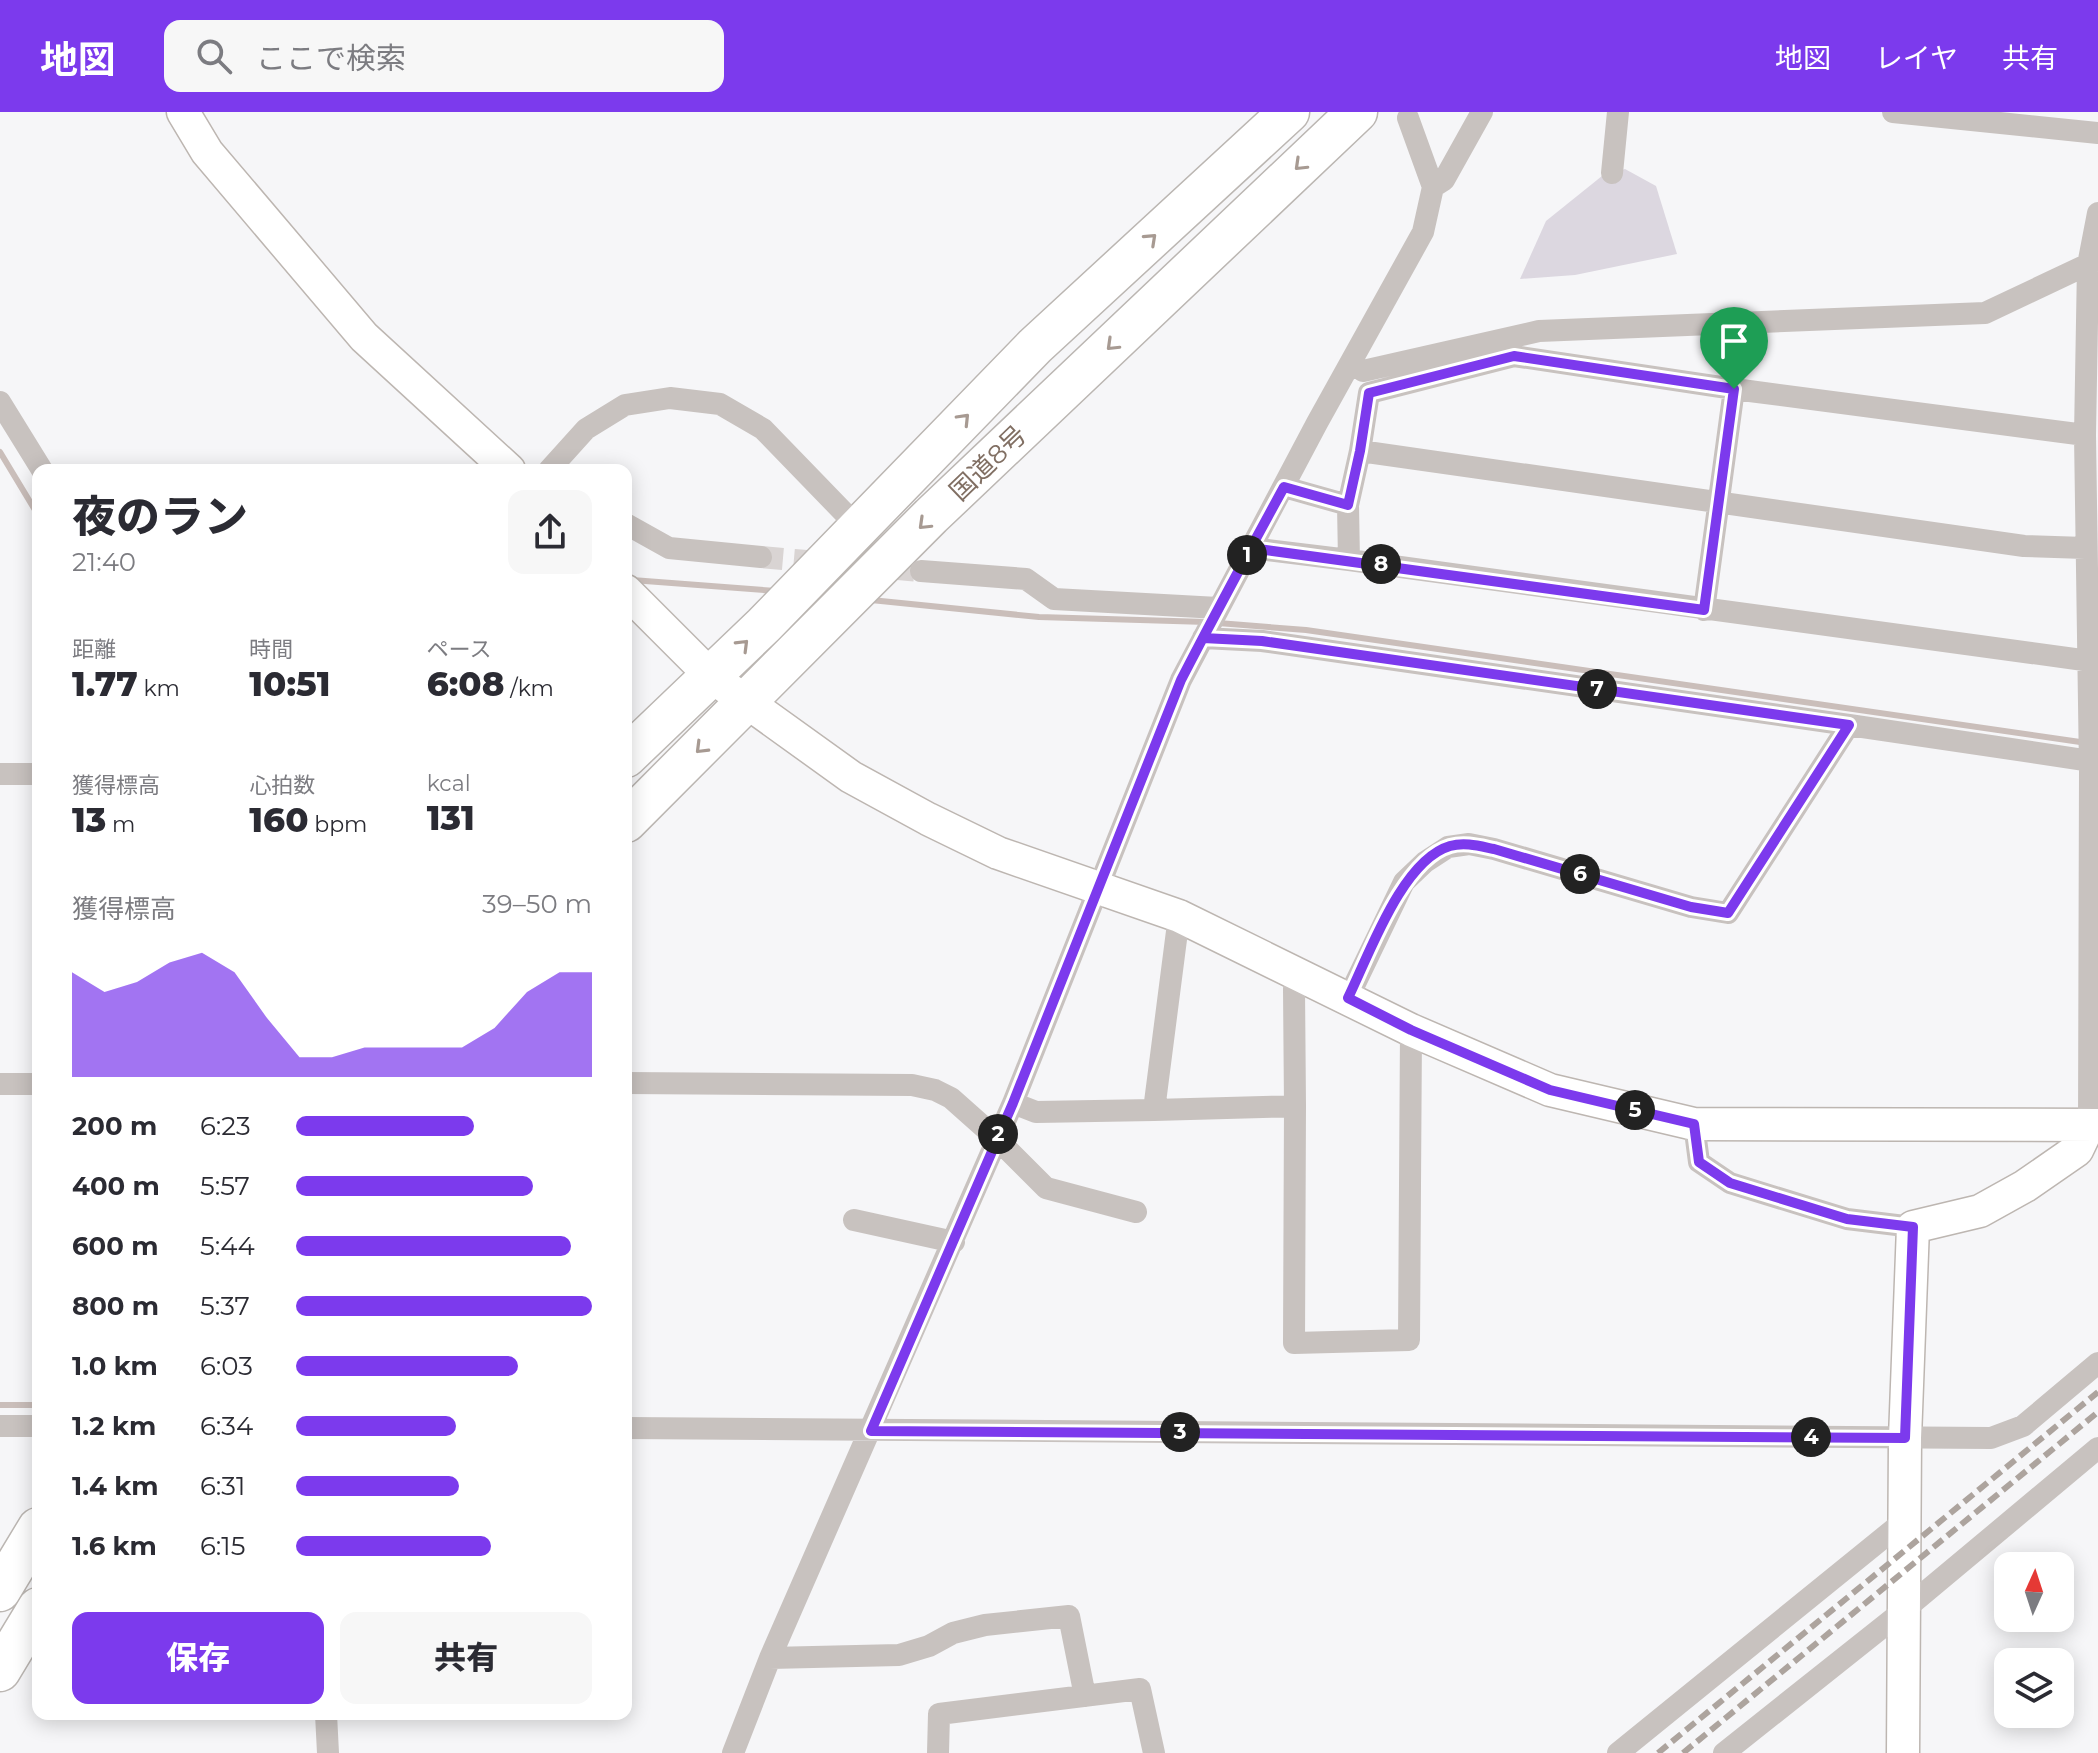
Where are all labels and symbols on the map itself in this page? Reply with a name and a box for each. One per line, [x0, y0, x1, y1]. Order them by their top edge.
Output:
one-way arrow [1295, 156, 1310, 170]
one-way arrow [1142, 233, 1156, 248]
pin [1700, 307, 1768, 389]
one-way arrow [1107, 335, 1121, 350]
one-way arrow [954, 414, 969, 428]
street label: 国道8号 [943, 419, 1033, 507]
one-way arrow [919, 515, 933, 529]
pin: 1 [1227, 535, 1267, 575]
pin: 8 [1361, 544, 1401, 584]
one-way arrow [734, 640, 749, 654]
pin: 7 [1577, 669, 1617, 709]
one-way arrow [696, 739, 710, 753]
pin: 6 [1560, 854, 1600, 894]
pin: 5 [1615, 1090, 1655, 1130]
pin: 2 [978, 1114, 1018, 1154]
pin: 3 [1160, 1412, 1200, 1452]
pin: 4 [1791, 1417, 1831, 1457]
north arrow [1994, 1552, 2074, 1632]

